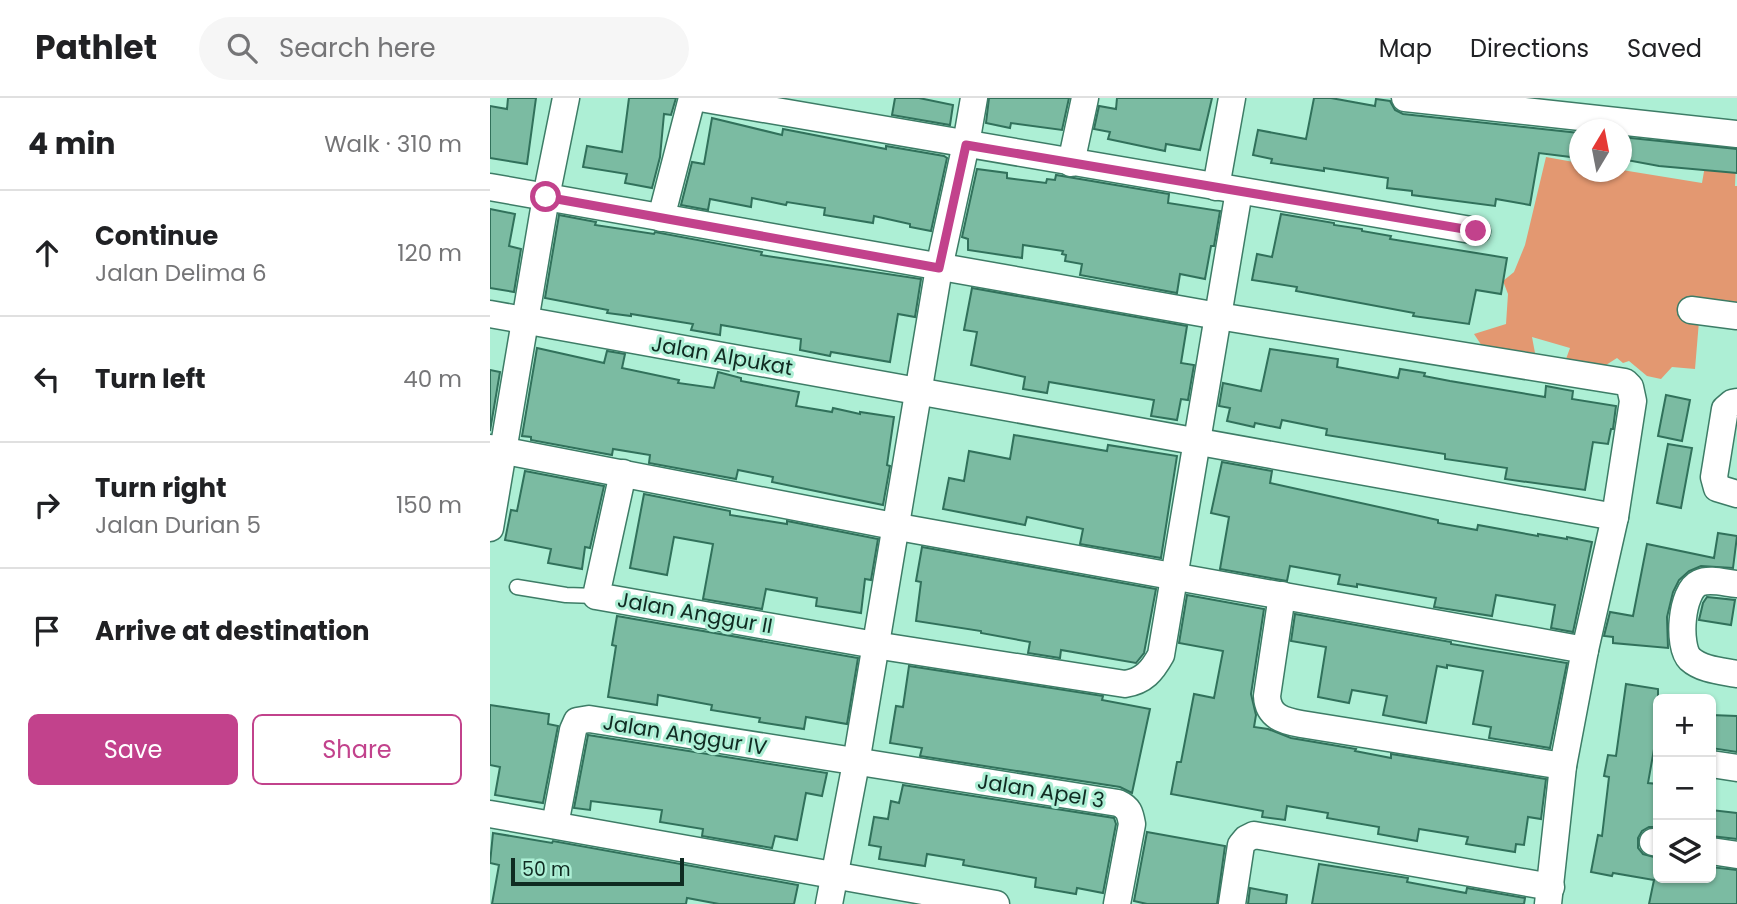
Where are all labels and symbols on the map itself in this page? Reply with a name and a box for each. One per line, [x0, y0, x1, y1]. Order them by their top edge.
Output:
north arrow [1569, 119, 1632, 182]
route start [530, 181, 561, 212]
route end [1460, 215, 1491, 246]
street label: Jalan Alpukat [649, 329, 795, 382]
street label: Jalan Anggur II [615, 585, 775, 640]
street label: Jalan Anggur IV [601, 707, 769, 762]
street label: Jalan Apel 3 [975, 766, 1107, 815]
scale bar [511, 855, 684, 887]

